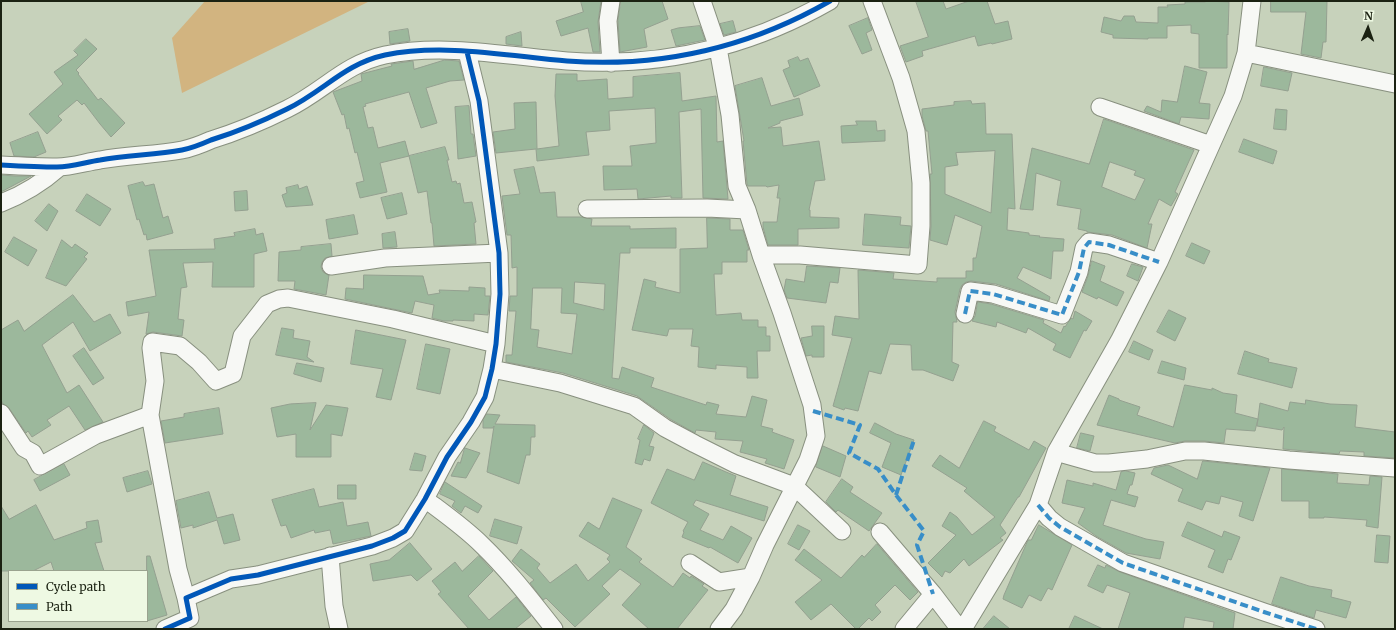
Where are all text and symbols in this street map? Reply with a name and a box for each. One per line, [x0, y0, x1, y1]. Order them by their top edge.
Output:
north arrow [1348, 8, 1388, 48]
text: N [1364, 9, 1373, 23]
legend [8, 570, 148, 622]
text: Cycle path [46, 579, 106, 594]
text: Path [46, 599, 72, 614]

